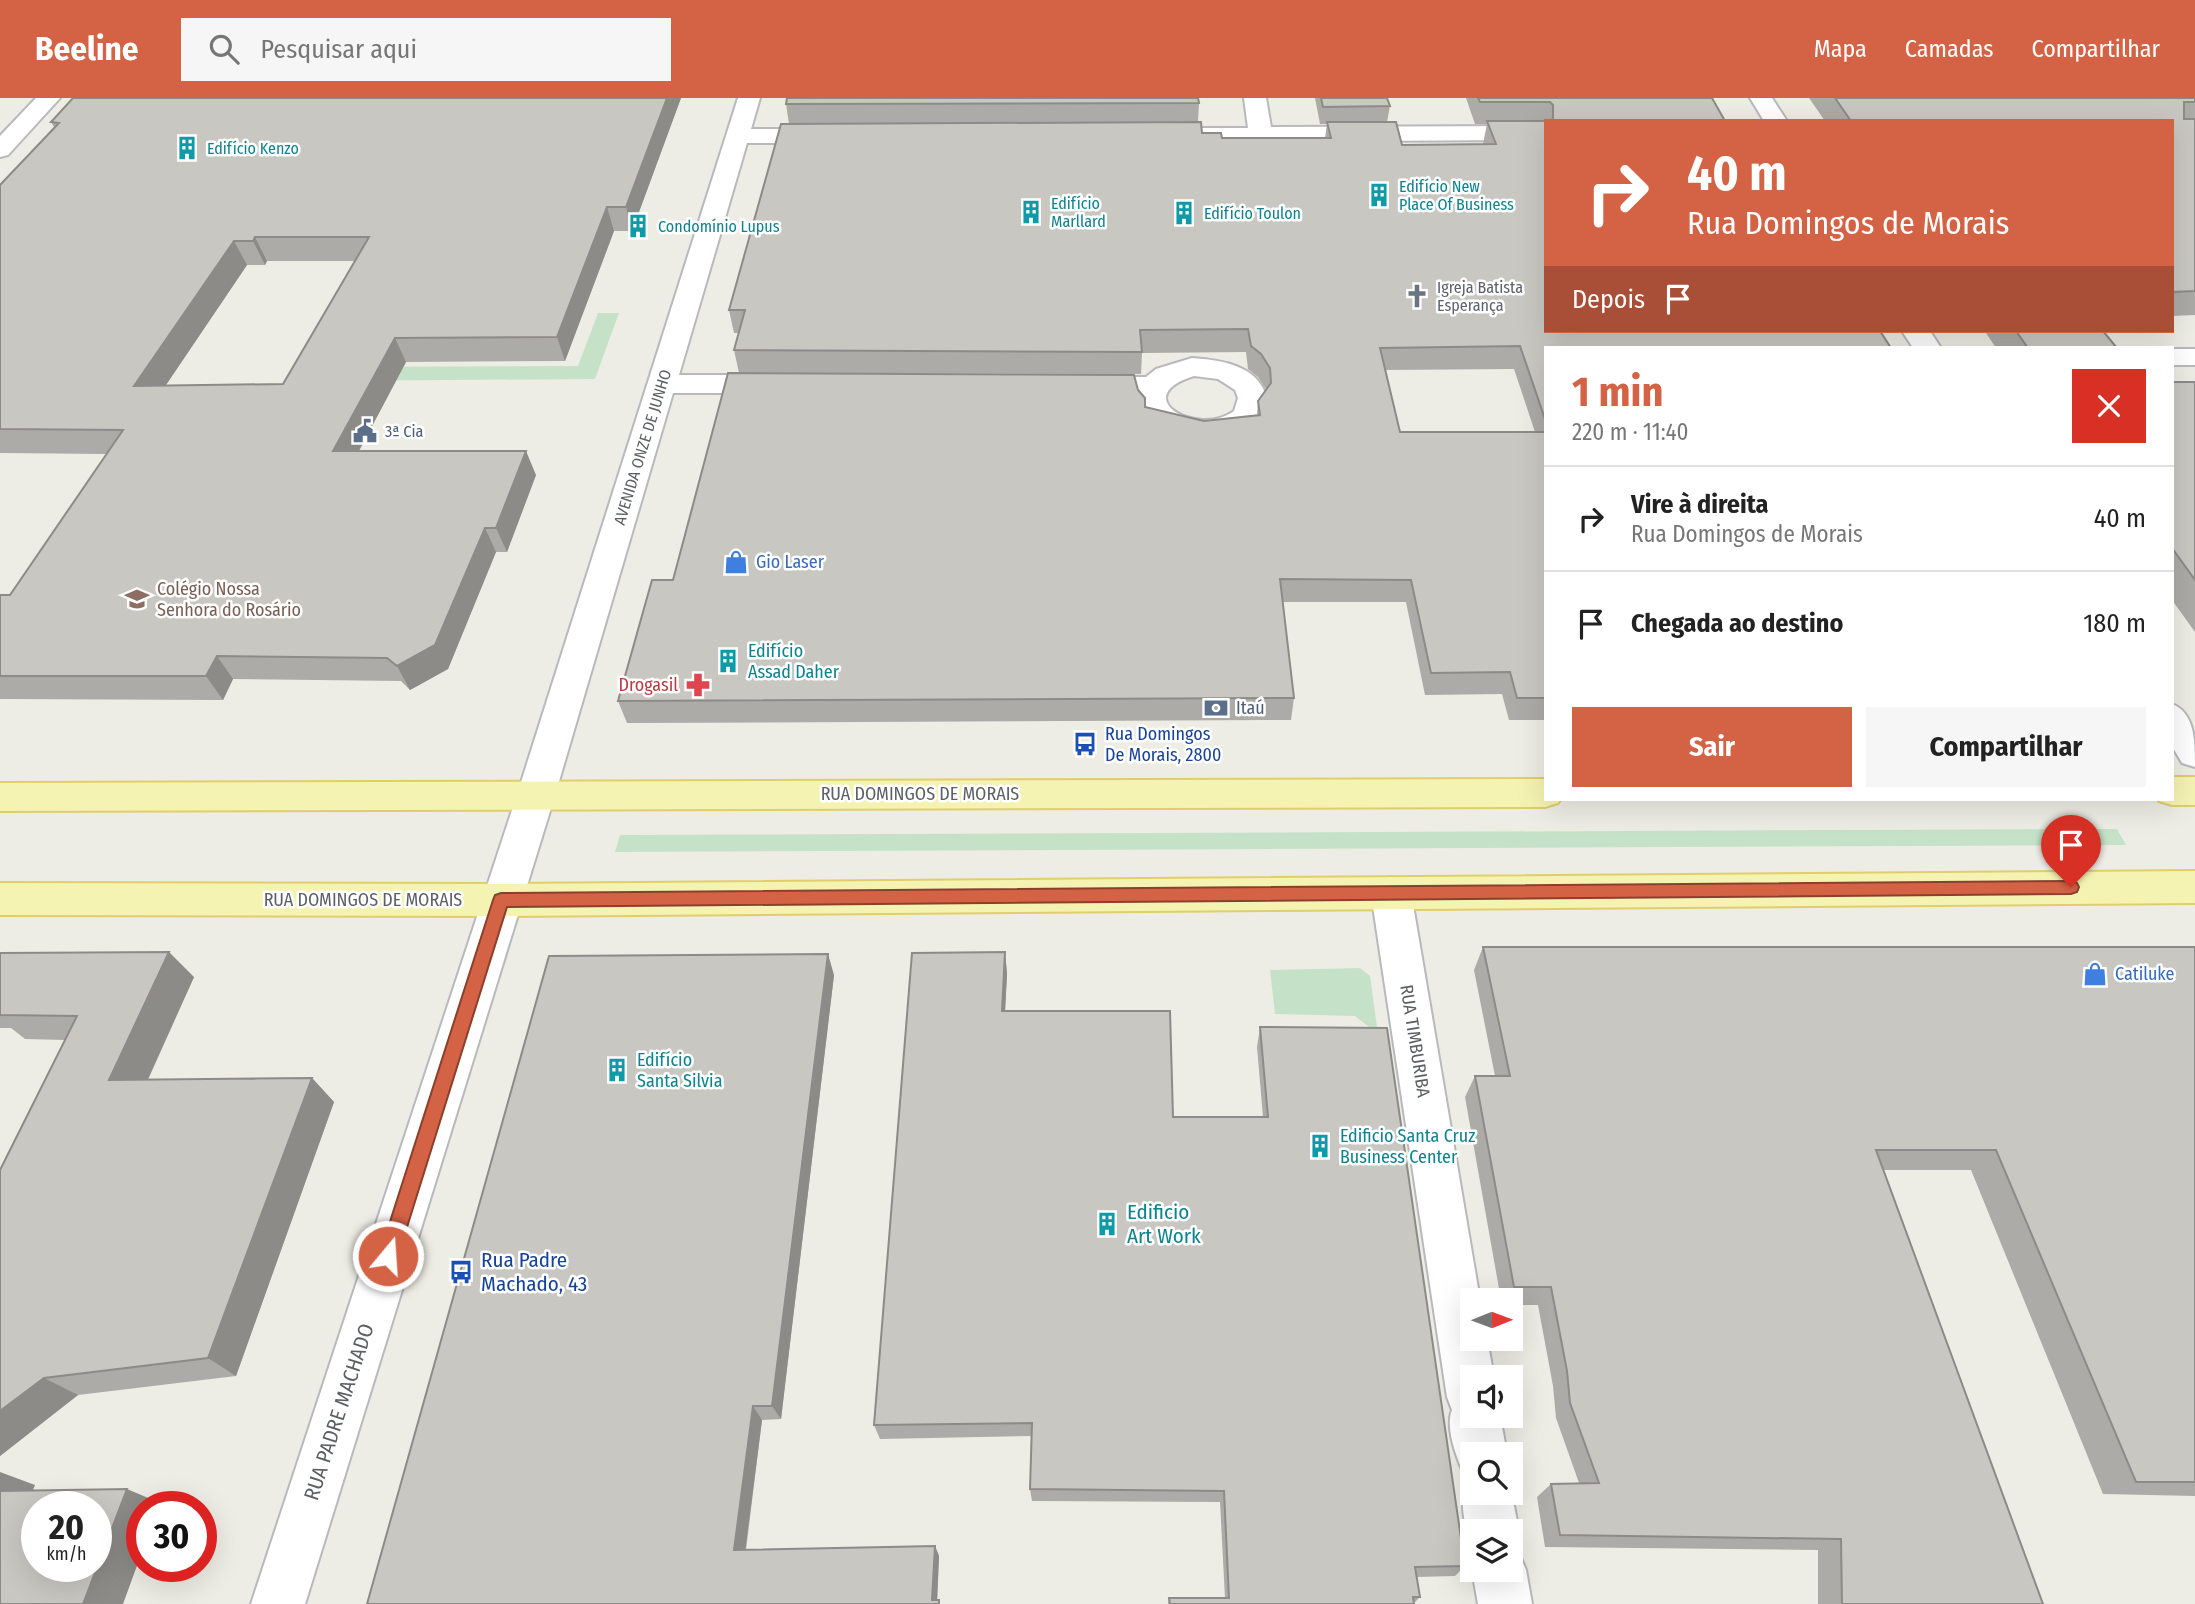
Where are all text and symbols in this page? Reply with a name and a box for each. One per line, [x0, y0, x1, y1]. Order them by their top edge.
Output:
search box [181, 18, 671, 81]
text: Beeline [35, 29, 139, 69]
icon: search [205, 30, 243, 68]
text: Pesquisar aqui [261, 34, 417, 65]
text: Mapa [1814, 35, 1867, 63]
text: Camadas [1905, 35, 1994, 63]
text: Compartilhar [2032, 35, 2160, 63]
building icon: Edifício Kenzo [173, 134, 201, 162]
place label: Edifício Kenzo [207, 139, 299, 158]
text: 40 m [1687, 144, 1787, 203]
icon: right [1572, 147, 1663, 238]
place label: Edifício New Place Of Business [1399, 177, 1514, 214]
building icon: Edifício New Place Of Business [1365, 181, 1393, 209]
place label: Edifício Marllard [1051, 194, 1106, 231]
building icon: Edifício Marllard [1017, 198, 1045, 226]
building icon: Edifício Toulon [1170, 199, 1198, 227]
place label: Edifício Toulon [1204, 204, 1301, 223]
text: Rua Domingos de Morais [1687, 204, 2010, 242]
building icon: Condomínio Lupus [624, 212, 652, 240]
place label: Condomínio Lupus [658, 217, 780, 236]
place label: Igreja Batista Esperança [1437, 278, 1523, 315]
icon: arrive [1659, 280, 1697, 318]
church icon: Igreja Batista Esperança [1403, 282, 1431, 310]
text: Depois [1572, 284, 1645, 315]
street label: AVENIDA ONZE DE JUNHO [610, 367, 675, 527]
text: 1 min [1572, 367, 1663, 417]
button: close [2072, 369, 2146, 443]
public building icon: 3ª Cia [351, 417, 379, 445]
text: 220 m · 11:40 [1572, 418, 1689, 446]
place label: 3ª Cia [385, 422, 423, 441]
text: Vire à direita [1631, 489, 1769, 520]
icon: right [1572, 500, 1610, 538]
text: 40 m [2094, 503, 2146, 534]
text: Rua Domingos de Morais [1631, 520, 1863, 548]
shop icon: Gio Laser [722, 548, 750, 576]
place label: Gio Laser [756, 551, 825, 573]
place label: Colégio Nossa Senhora do Rosário [157, 578, 301, 621]
school or university icon: Colégio Nossa Senhora do Rosário [123, 585, 151, 613]
icon: arrive [1572, 605, 1610, 643]
text: Chegada ao destino [1631, 608, 1843, 639]
text: 180 m [2083, 608, 2146, 639]
place label: Edifício Assad Daher [748, 640, 840, 683]
building icon: Edifício Assad Daher [714, 647, 742, 675]
pharmacy icon: Drogasil [684, 671, 712, 699]
place label: Drogasil [619, 674, 678, 696]
bank icon: Itaú [1202, 694, 1230, 722]
place label: Itaú [1236, 697, 1265, 719]
button: Sair [1572, 707, 1852, 787]
button: Compartilhar [1866, 707, 2146, 787]
place label: Rua Domingos De Morais, 2800 [1105, 723, 1221, 766]
bus stop icon: Rua Domingos De Morais, 2800 [1071, 730, 1099, 758]
street label: RUA DOMINGOS DE MORAIS [821, 783, 1019, 805]
pin [2041, 815, 2101, 887]
icon: arrive [2052, 826, 2090, 864]
street label: RUA DOMINGOS DE MORAIS [264, 889, 462, 911]
shop icon: Catiluke [2081, 960, 2109, 988]
place label: Catiluke [2115, 963, 2175, 985]
street label: RUA TIMBURIBA [1395, 983, 1435, 1099]
place label: Edifício Santa Silvia [637, 1049, 723, 1092]
building icon: Edifício Santa Silvia [603, 1056, 631, 1084]
place label: Edificio Santa Cruz Business Center [1340, 1125, 1475, 1168]
building icon: Edificio Santa Cruz Business Center [1306, 1132, 1334, 1160]
place label: Edificio Art Work [1127, 1199, 1201, 1249]
building icon: Edificio Art Work [1093, 1210, 1121, 1238]
position arrow [351, 1219, 425, 1293]
place label: Rua Padre Machado, 43 [481, 1247, 587, 1297]
bus stop icon: Rua Padre Machado, 43 [447, 1258, 475, 1286]
north arrow [1460, 1288, 1522, 1351]
map controls [1460, 1288, 1523, 1582]
street label: RUA PADRE MACHADO [298, 1320, 380, 1504]
button: sound [1460, 1365, 1523, 1428]
button: search [1460, 1442, 1523, 1505]
speed limit sign: 30 [126, 1491, 217, 1582]
text: 20 [49, 1506, 84, 1548]
button: layers [1460, 1519, 1523, 1582]
text: km/h [46, 1543, 87, 1565]

